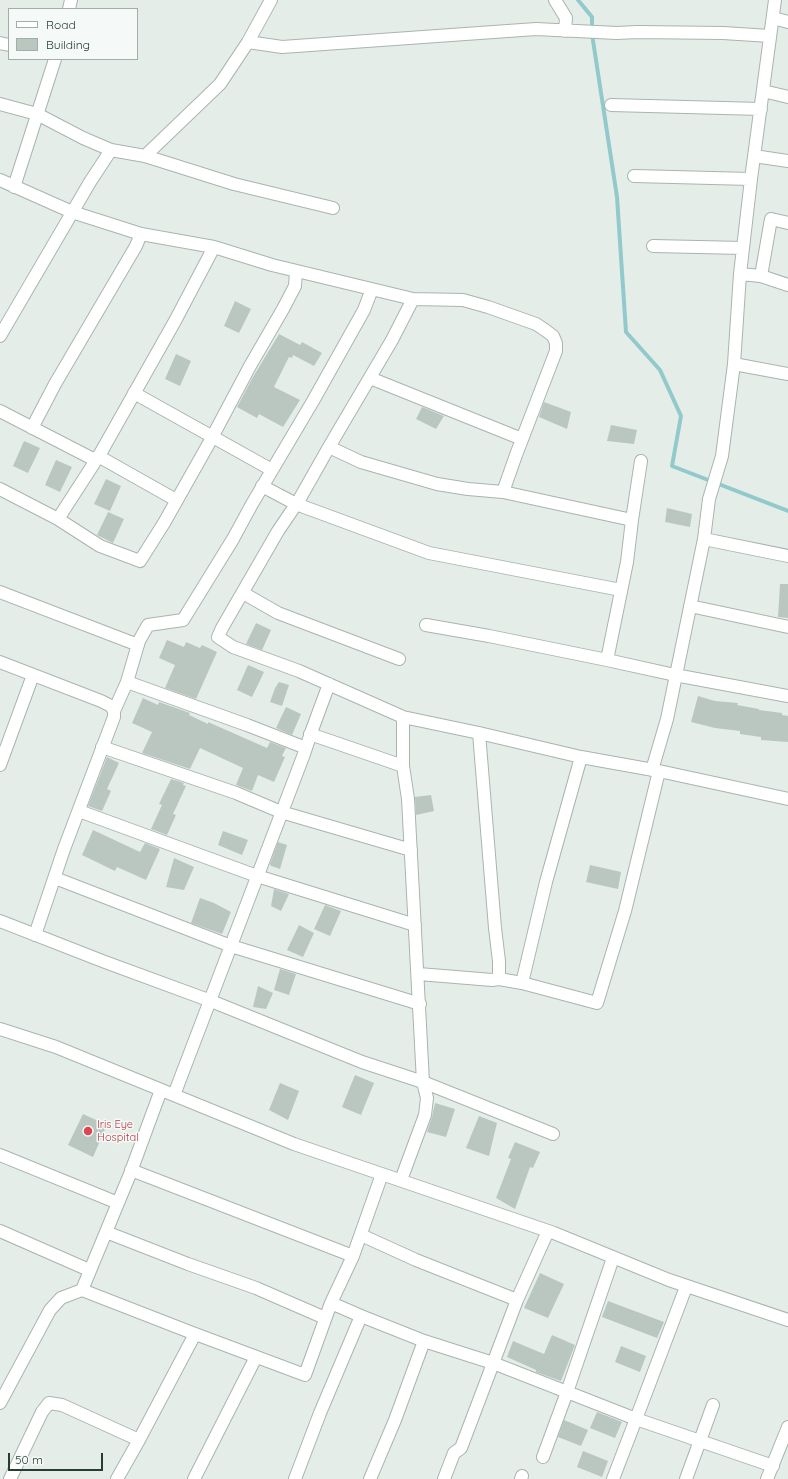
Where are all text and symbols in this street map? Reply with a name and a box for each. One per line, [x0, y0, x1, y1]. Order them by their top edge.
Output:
legend [8, 8, 138, 60]
text: Road [46, 17, 76, 32]
text: Building [46, 37, 90, 52]
place label: Iris Eye Hospital [97, 1118, 139, 1144]
marker: Iris Eye Hospital [82, 1125, 94, 1137]
scale bar [10, 1445, 105, 1471]
text: 50 m [15, 1452, 43, 1467]

